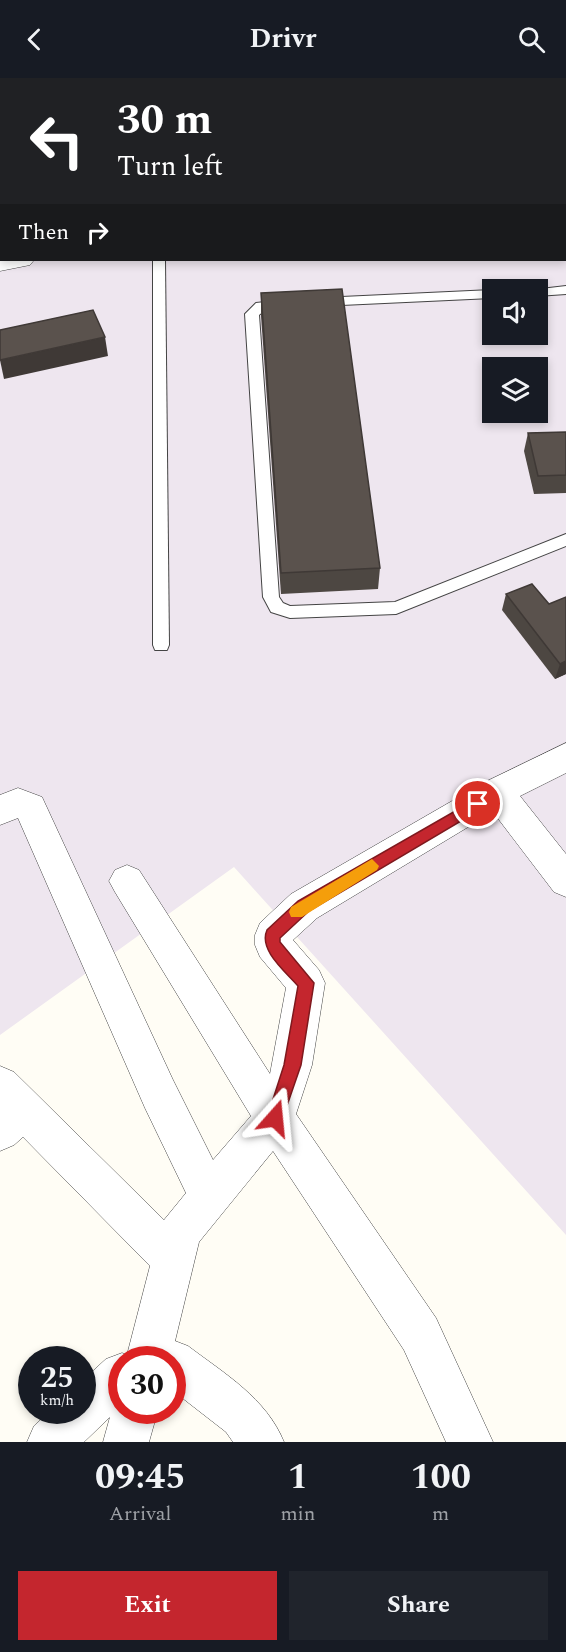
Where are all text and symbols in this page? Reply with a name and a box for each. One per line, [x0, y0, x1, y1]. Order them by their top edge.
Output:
text: Drivr [250, 18, 316, 60]
icon: back [18, 23, 51, 56]
icon: search [515, 23, 548, 56]
text: 30 m [117, 89, 212, 152]
icon: left [18, 102, 96, 180]
text: Turn left [117, 146, 223, 188]
text: Then [18, 216, 69, 249]
icon: right [81, 216, 114, 249]
map controls [482, 279, 548, 423]
button: sound [482, 279, 548, 345]
button: layers [482, 357, 548, 423]
pin [452, 778, 503, 829]
icon: arrive [461, 787, 494, 820]
position arrow [243, 1086, 307, 1150]
speed limit sign: 30 [108, 1346, 186, 1424]
text: 25 [40, 1355, 74, 1401]
text: km/h [40, 1389, 74, 1412]
text: 09:45 [95, 1450, 185, 1505]
text: 1 [288, 1450, 308, 1505]
text: 100 [410, 1450, 471, 1505]
text: Arrival [109, 1499, 171, 1529]
text: min [280, 1499, 315, 1529]
text: m [432, 1499, 449, 1529]
button: Exit [18, 1571, 277, 1640]
button: Share [289, 1571, 548, 1640]

